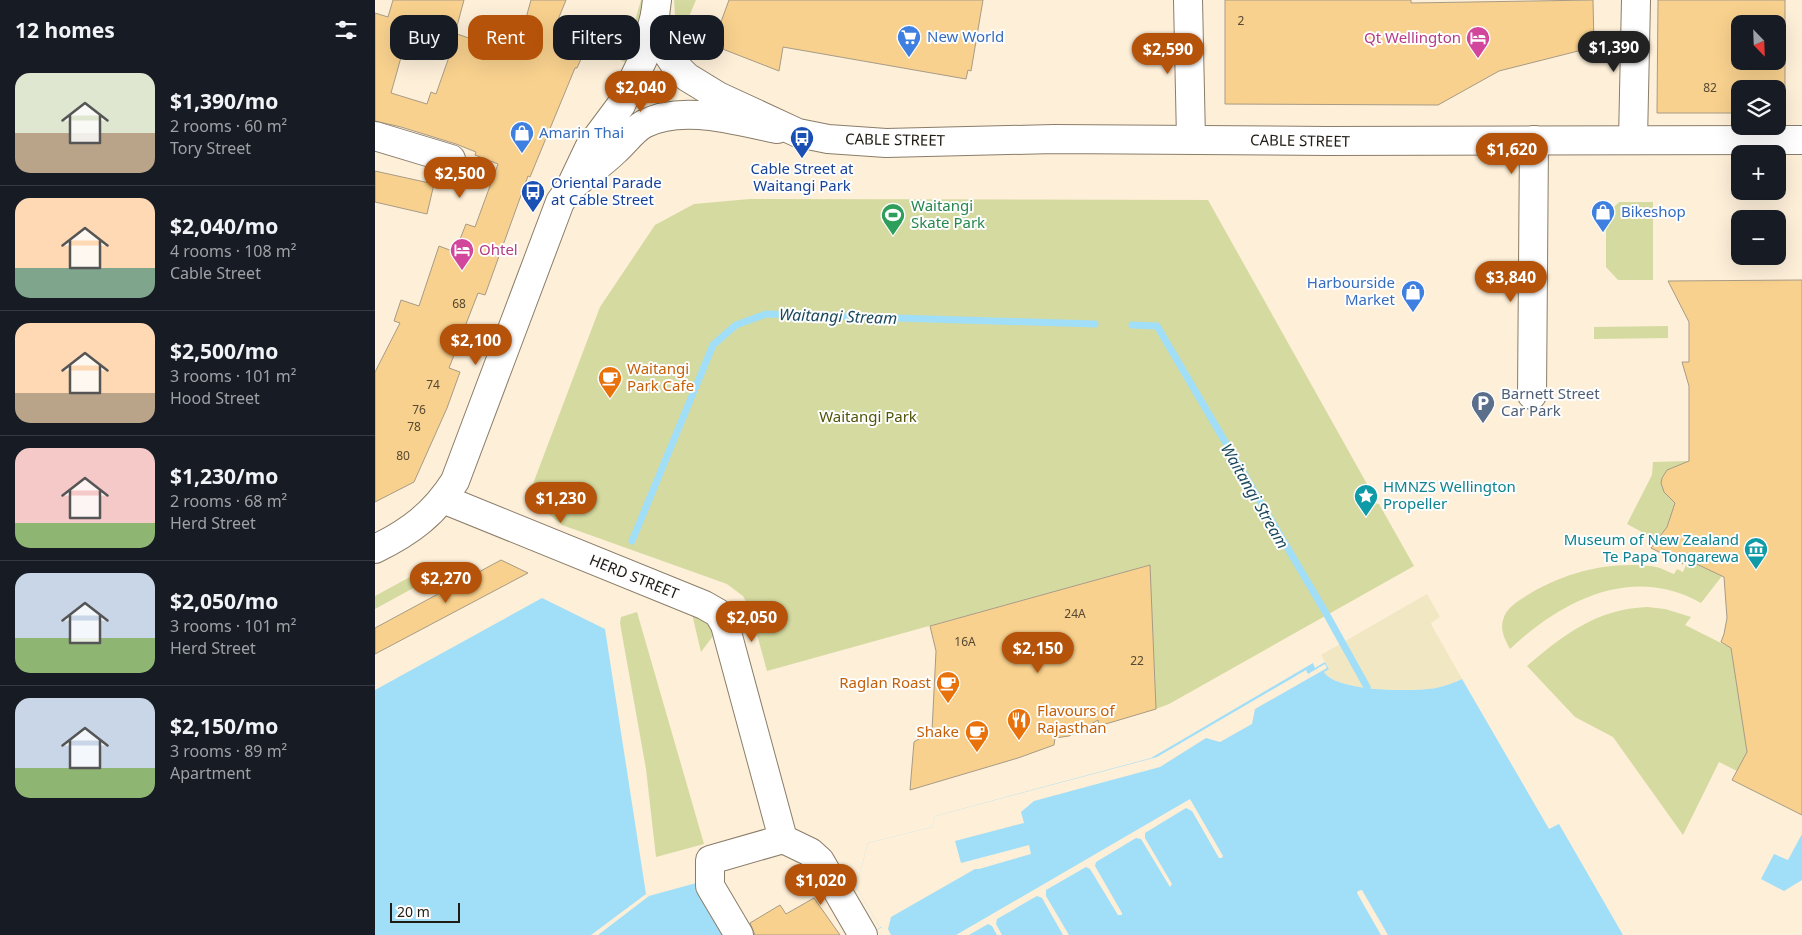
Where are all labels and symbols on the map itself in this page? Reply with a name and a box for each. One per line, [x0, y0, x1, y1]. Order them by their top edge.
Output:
house number: 2 [1238, 12, 1245, 29]
north arrow [1731, 15, 1786, 70]
supermarket icon: New World [896, 24, 922, 58]
hotel icon: Qt Wellington [1465, 25, 1491, 59]
place label: New World [927, 26, 1004, 46]
place label: Qt Wellington [1364, 27, 1461, 47]
pin: $1,390 [1573, 30, 1655, 73]
pin: $2,590 [1127, 32, 1209, 75]
pin: $2,040 [600, 70, 682, 113]
house number: 82 [1703, 79, 1717, 96]
shop icon: Amarin Thai [509, 120, 535, 154]
place label: Amarin Thai [539, 122, 624, 142]
bus stop icon: Cable Street at Waitangi Park [789, 125, 815, 159]
street label: CABLE STREET [845, 128, 946, 150]
street label: CABLE STREET [1250, 129, 1351, 151]
pin: $1,620 [1471, 132, 1553, 175]
pin: $2,500 [419, 156, 501, 199]
place label: Cable Street at Waitangi Park [751, 158, 854, 195]
place label: Oriental Parade at Cable Street [551, 172, 662, 209]
bus stop icon: Oriental Parade at Cable Street [520, 179, 546, 213]
place label: Waitangi Skate Park [911, 195, 985, 232]
shop icon: Bikeshop [1590, 199, 1616, 233]
place label: Bikeshop [1621, 201, 1686, 221]
sports icon: Waitangi Skate Park [880, 202, 906, 236]
hotel icon: Ohtel [449, 237, 475, 271]
place label: Ohtel [479, 239, 518, 259]
pin: $3,840 [1470, 260, 1552, 303]
place label: Harbourside Market [1307, 272, 1396, 309]
shop icon: Harbourside Market [1400, 279, 1426, 313]
house number: 68 [452, 295, 466, 312]
water label: Waitangi Stream [778, 303, 898, 329]
pin: $2,100 [435, 324, 517, 366]
place label: Waitangi Park Cafe [627, 358, 694, 395]
cafe icon: Waitangi Park Cafe [597, 365, 623, 399]
house number: 74 [426, 376, 440, 393]
place label: Barnett Street Car Park [1501, 383, 1600, 420]
parking icon: Barnett Street Car Park [1470, 390, 1496, 424]
house number: 76 [412, 401, 426, 418]
park label: Waitangi Park [819, 406, 917, 426]
house number: 78 [407, 418, 421, 435]
water label: Waitangi Stream [1216, 439, 1294, 553]
house number: 80 [396, 447, 410, 464]
place label: HMNZS Wellington Propeller [1383, 476, 1516, 513]
pin: $1,230 [520, 482, 602, 524]
place icon: HMNZS Wellington Propeller [1353, 483, 1379, 517]
place label: Museum of New Zealand Te Papa Tongarewa [1564, 529, 1739, 566]
museum icon: Museum of New Zealand Te Papa Tongarewa [1743, 536, 1769, 570]
street label: HERD STREET [587, 549, 683, 603]
pin: $2,270 [405, 562, 487, 604]
pin: $2,050 [711, 600, 793, 643]
house number: 24A [1064, 605, 1086, 622]
pin: $2,150 [997, 632, 1079, 674]
house number: 16A [954, 633, 976, 650]
house number: 22 [1130, 652, 1144, 669]
cafe icon: Raglan Roast [935, 670, 961, 704]
place label: Raglan Roast [839, 672, 932, 692]
place label: Flavours of Rajasthan [1037, 700, 1115, 737]
restaurant icon: Flavours of Rajasthan [1006, 707, 1032, 741]
cafe icon: Shake [964, 719, 990, 753]
place label: Shake [917, 721, 959, 741]
pin: $1,020 [780, 864, 862, 906]
scale bar [390, 900, 460, 923]

